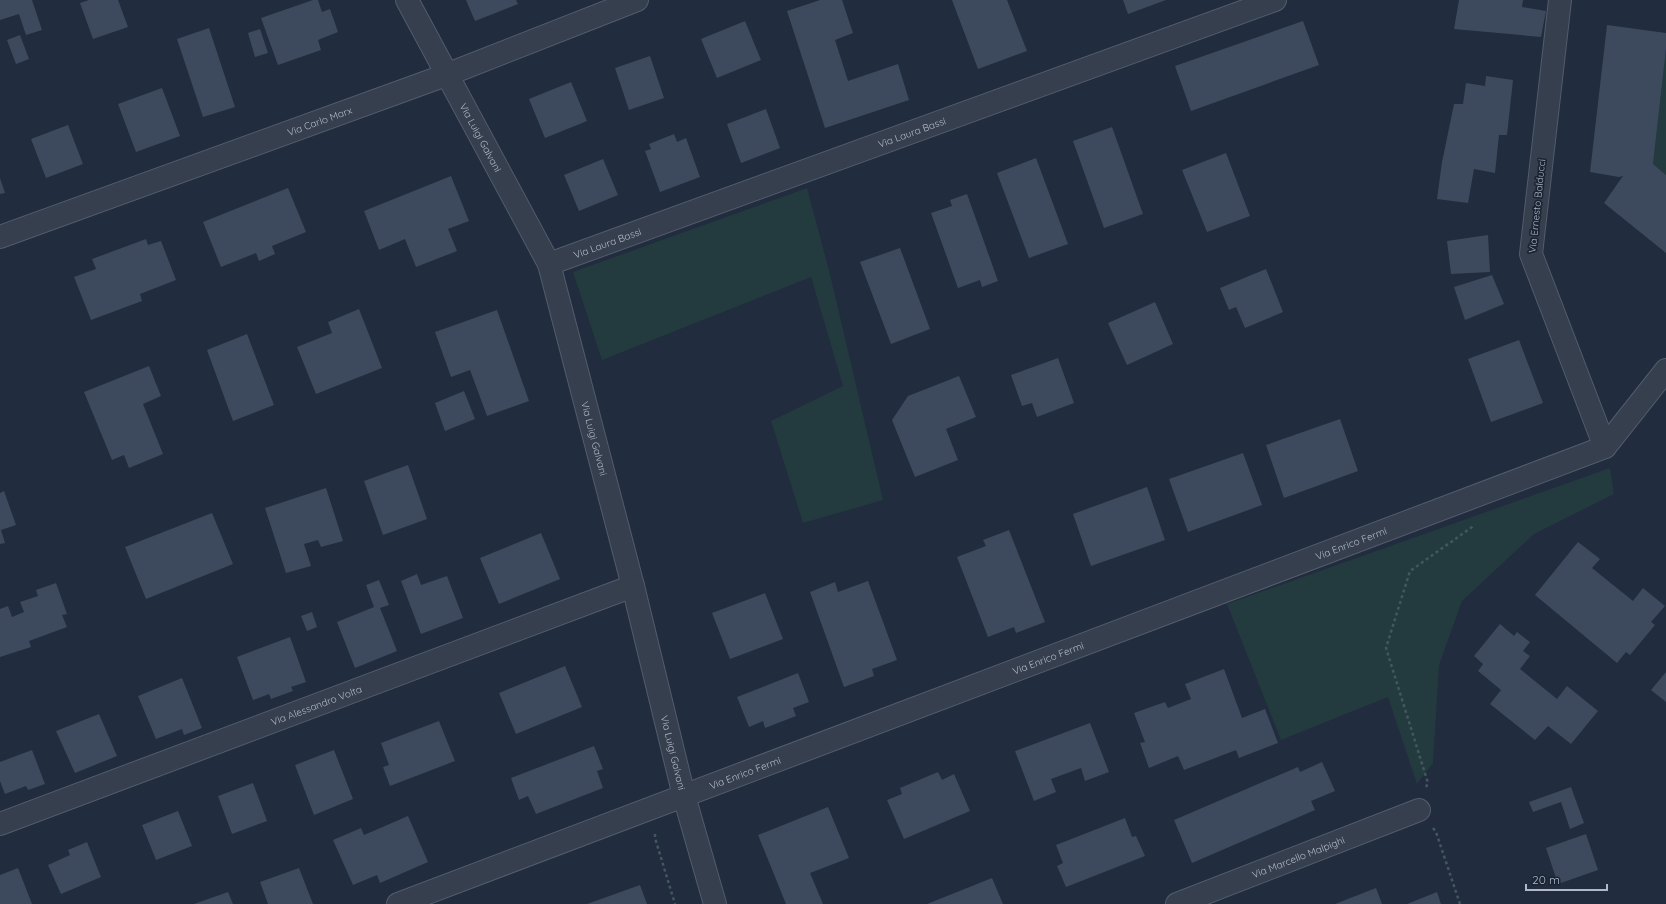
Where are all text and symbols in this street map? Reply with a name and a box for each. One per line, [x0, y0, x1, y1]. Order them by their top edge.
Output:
street label: Via Luigi Galvani [457, 101, 505, 174]
street label: Via Carlo Marx [285, 103, 354, 139]
street label: Via Laura Bassi [876, 114, 947, 150]
street label: Via Ernesto Balducci [1526, 158, 1548, 254]
street label: Via Laura Bassi [572, 225, 643, 261]
street label: Via Luigi Galvani [579, 400, 610, 477]
street label: Via Enrico Fermi [1313, 524, 1389, 563]
street label: Via Enrico Fermi [1010, 638, 1085, 677]
street label: Via Alessandro Volta [269, 682, 364, 728]
street label: Via Luigi Galvani [658, 714, 689, 791]
street label: Via Enrico Fermi [707, 753, 782, 792]
street label: Via Marcello Malpighi [1250, 833, 1347, 881]
scale bar [1526, 866, 1607, 892]
text: 20 m [1532, 872, 1560, 887]

